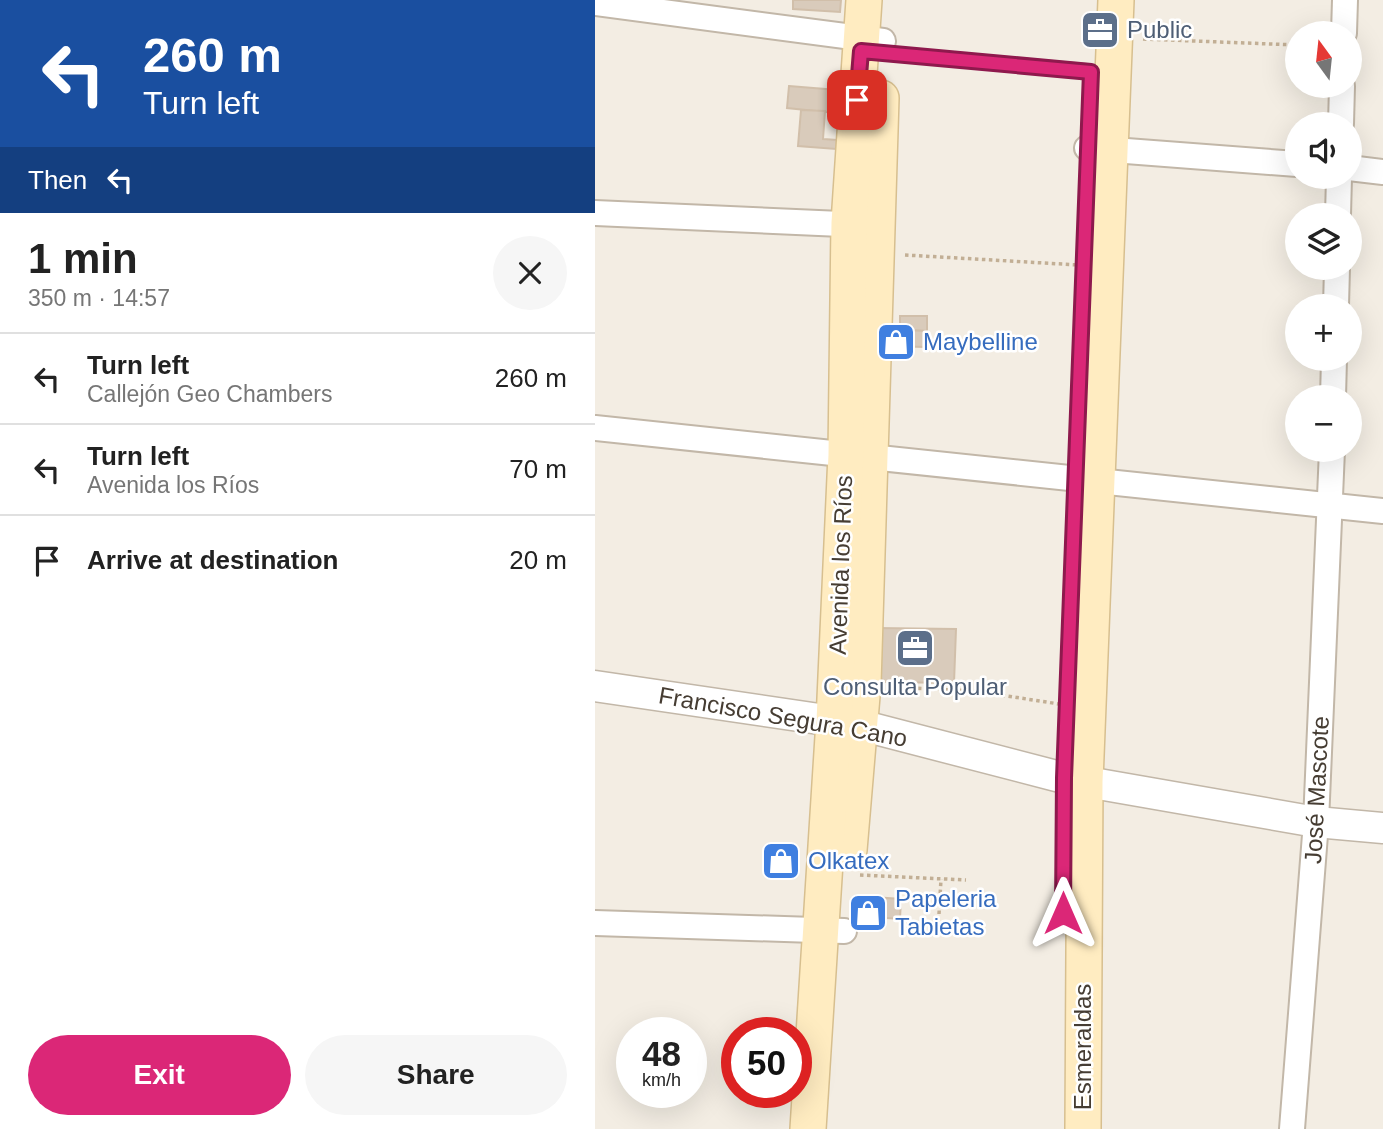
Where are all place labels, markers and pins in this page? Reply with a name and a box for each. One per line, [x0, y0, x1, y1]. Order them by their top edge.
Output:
office icon: Public [1079, 9, 1121, 51]
place label: Public [1127, 16, 1192, 43]
pin [827, 70, 887, 130]
shop icon: Maybelline [875, 321, 917, 363]
place label: Maybelline [923, 328, 1038, 355]
office icon: Consulta Popular [894, 627, 936, 669]
place label: Consulta Popular [823, 673, 1007, 700]
shop icon: Olkatex [760, 840, 802, 882]
place label: Olkatex [808, 847, 889, 874]
place label: Papeleria Tabietas [895, 885, 997, 940]
shop icon: Papeleria Tabietas [847, 892, 889, 934]

